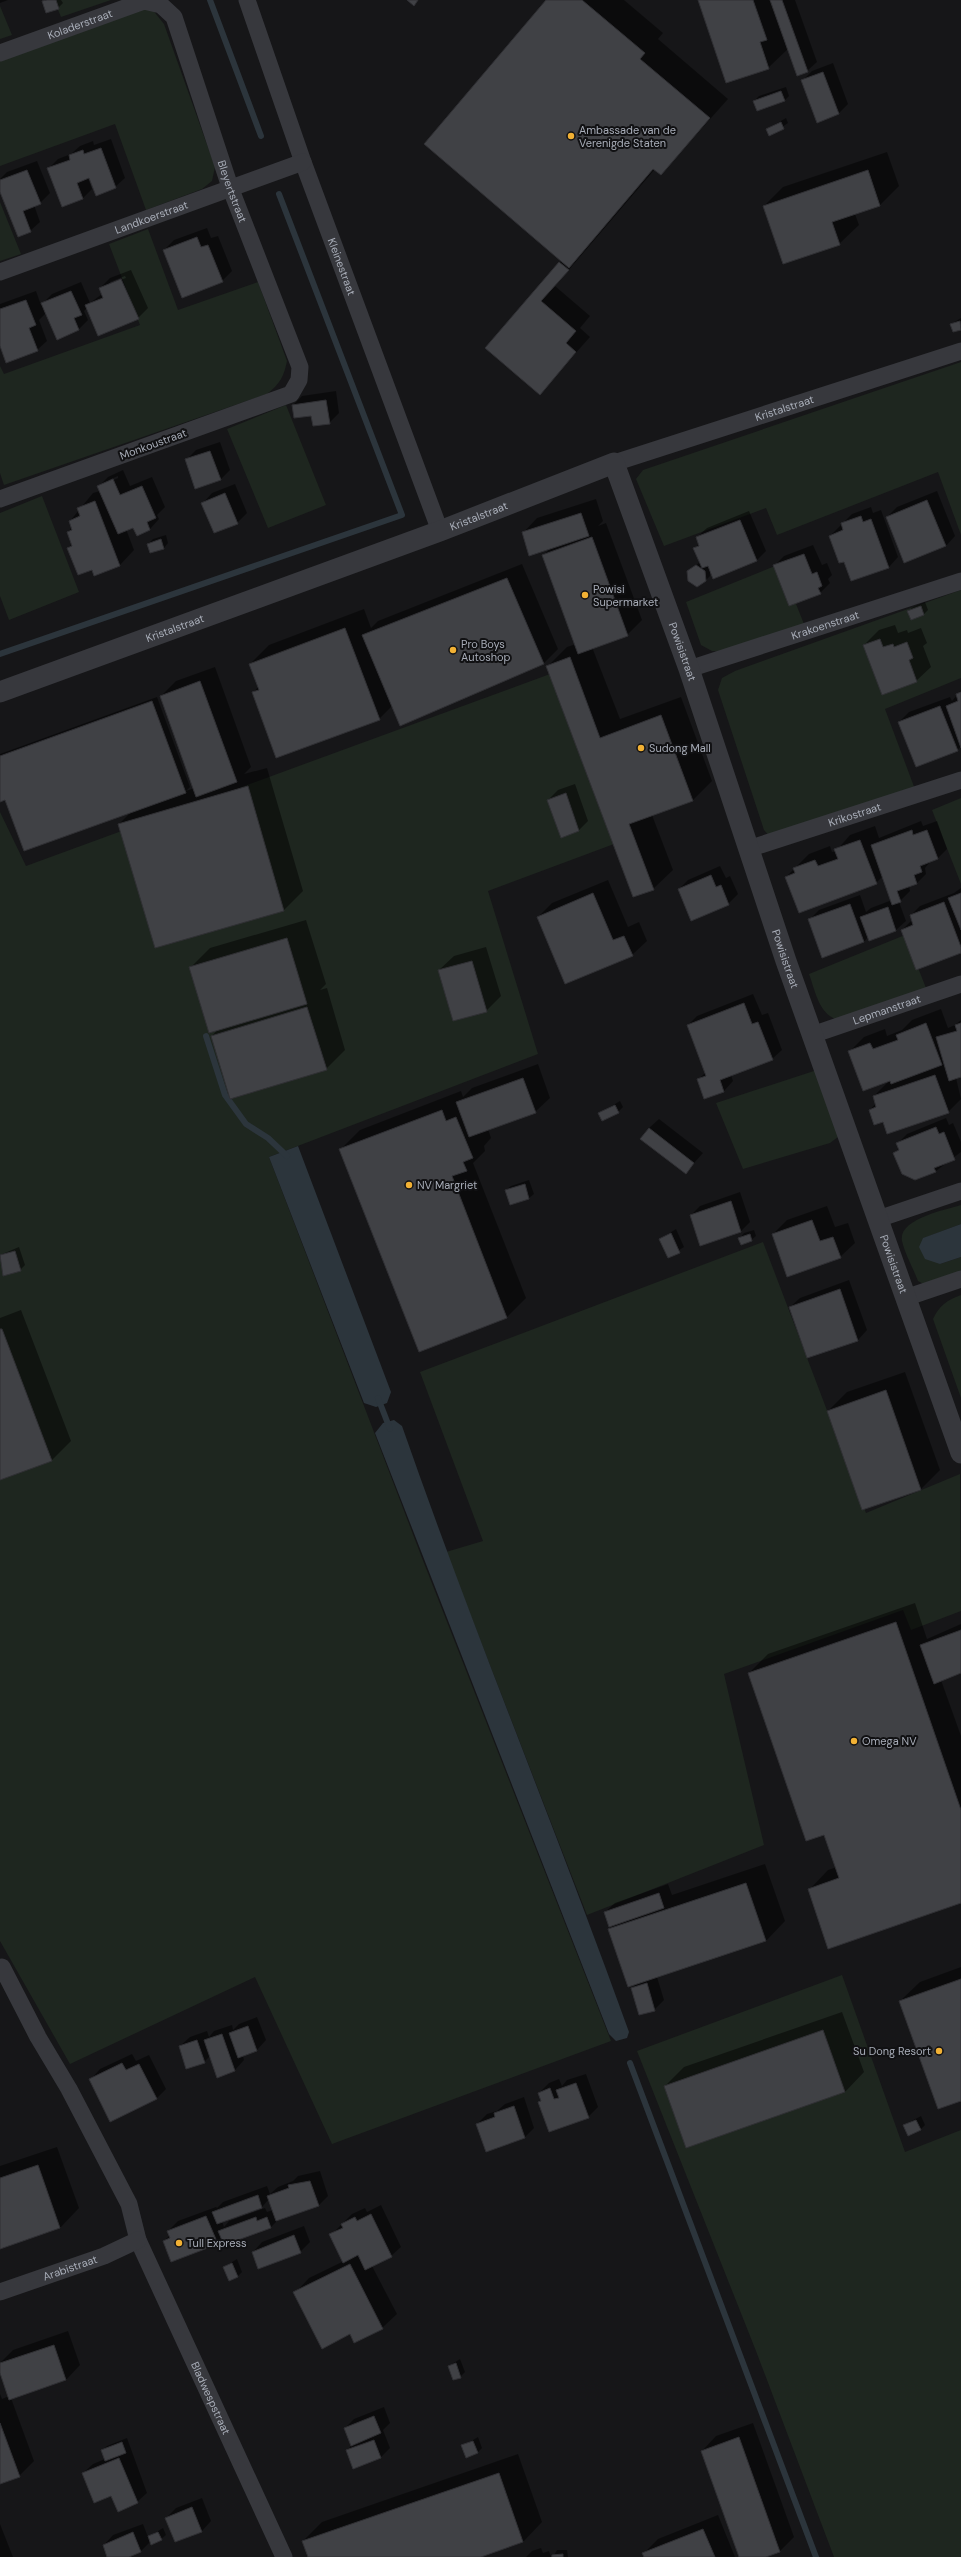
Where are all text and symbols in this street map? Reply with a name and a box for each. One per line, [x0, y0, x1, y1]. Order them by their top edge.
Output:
street label: Koladerstraat [46, 6, 114, 42]
place label: Ambassade van de Verenigde Staten [579, 123, 676, 150]
marker: Ambassade van de Verenigde Staten [566, 131, 576, 141]
street label: Bleyertstraat [215, 158, 250, 224]
street label: Landkoerstraat [113, 197, 190, 237]
street label: Kleinestraat [325, 236, 359, 297]
street label: Kristalstraat [753, 392, 816, 424]
street label: Monkoustraat [118, 425, 188, 463]
street label: Kristalstraat [448, 498, 510, 534]
place label: Powisi Supermarket [593, 582, 658, 609]
marker: Powisi Supermarket [580, 590, 590, 600]
street label: Krakoenstraat [789, 607, 861, 643]
street label: Kristalstraat [144, 611, 206, 645]
street label: Powisistraat [666, 620, 699, 683]
place label: Pro Boys Autoshop [461, 637, 511, 664]
marker: Pro Boys Autoshop [448, 645, 458, 655]
place label: Sudong Mall [649, 741, 711, 755]
marker: Sudong Mall [636, 743, 646, 753]
street label: Krikostraat [826, 799, 883, 830]
street label: Powisistraat [769, 927, 802, 990]
street label: Lepmanstraat [851, 991, 922, 1027]
place label: NV Margriet [417, 1178, 477, 1192]
marker: NV Margriet [404, 1180, 414, 1190]
street label: Powisistraat [877, 1233, 911, 1295]
place label: Omega NV [862, 1734, 917, 1748]
marker: Omega NV [849, 1736, 859, 1746]
place label: Su Dong Resort [853, 2044, 931, 2058]
marker: Su Dong Resort [934, 2046, 944, 2056]
place label: Tull Express [187, 2236, 246, 2250]
marker: Tull Express [174, 2238, 184, 2248]
street label: Arabistraat [41, 2252, 99, 2284]
street label: Bladwespstraat [188, 2359, 234, 2437]

